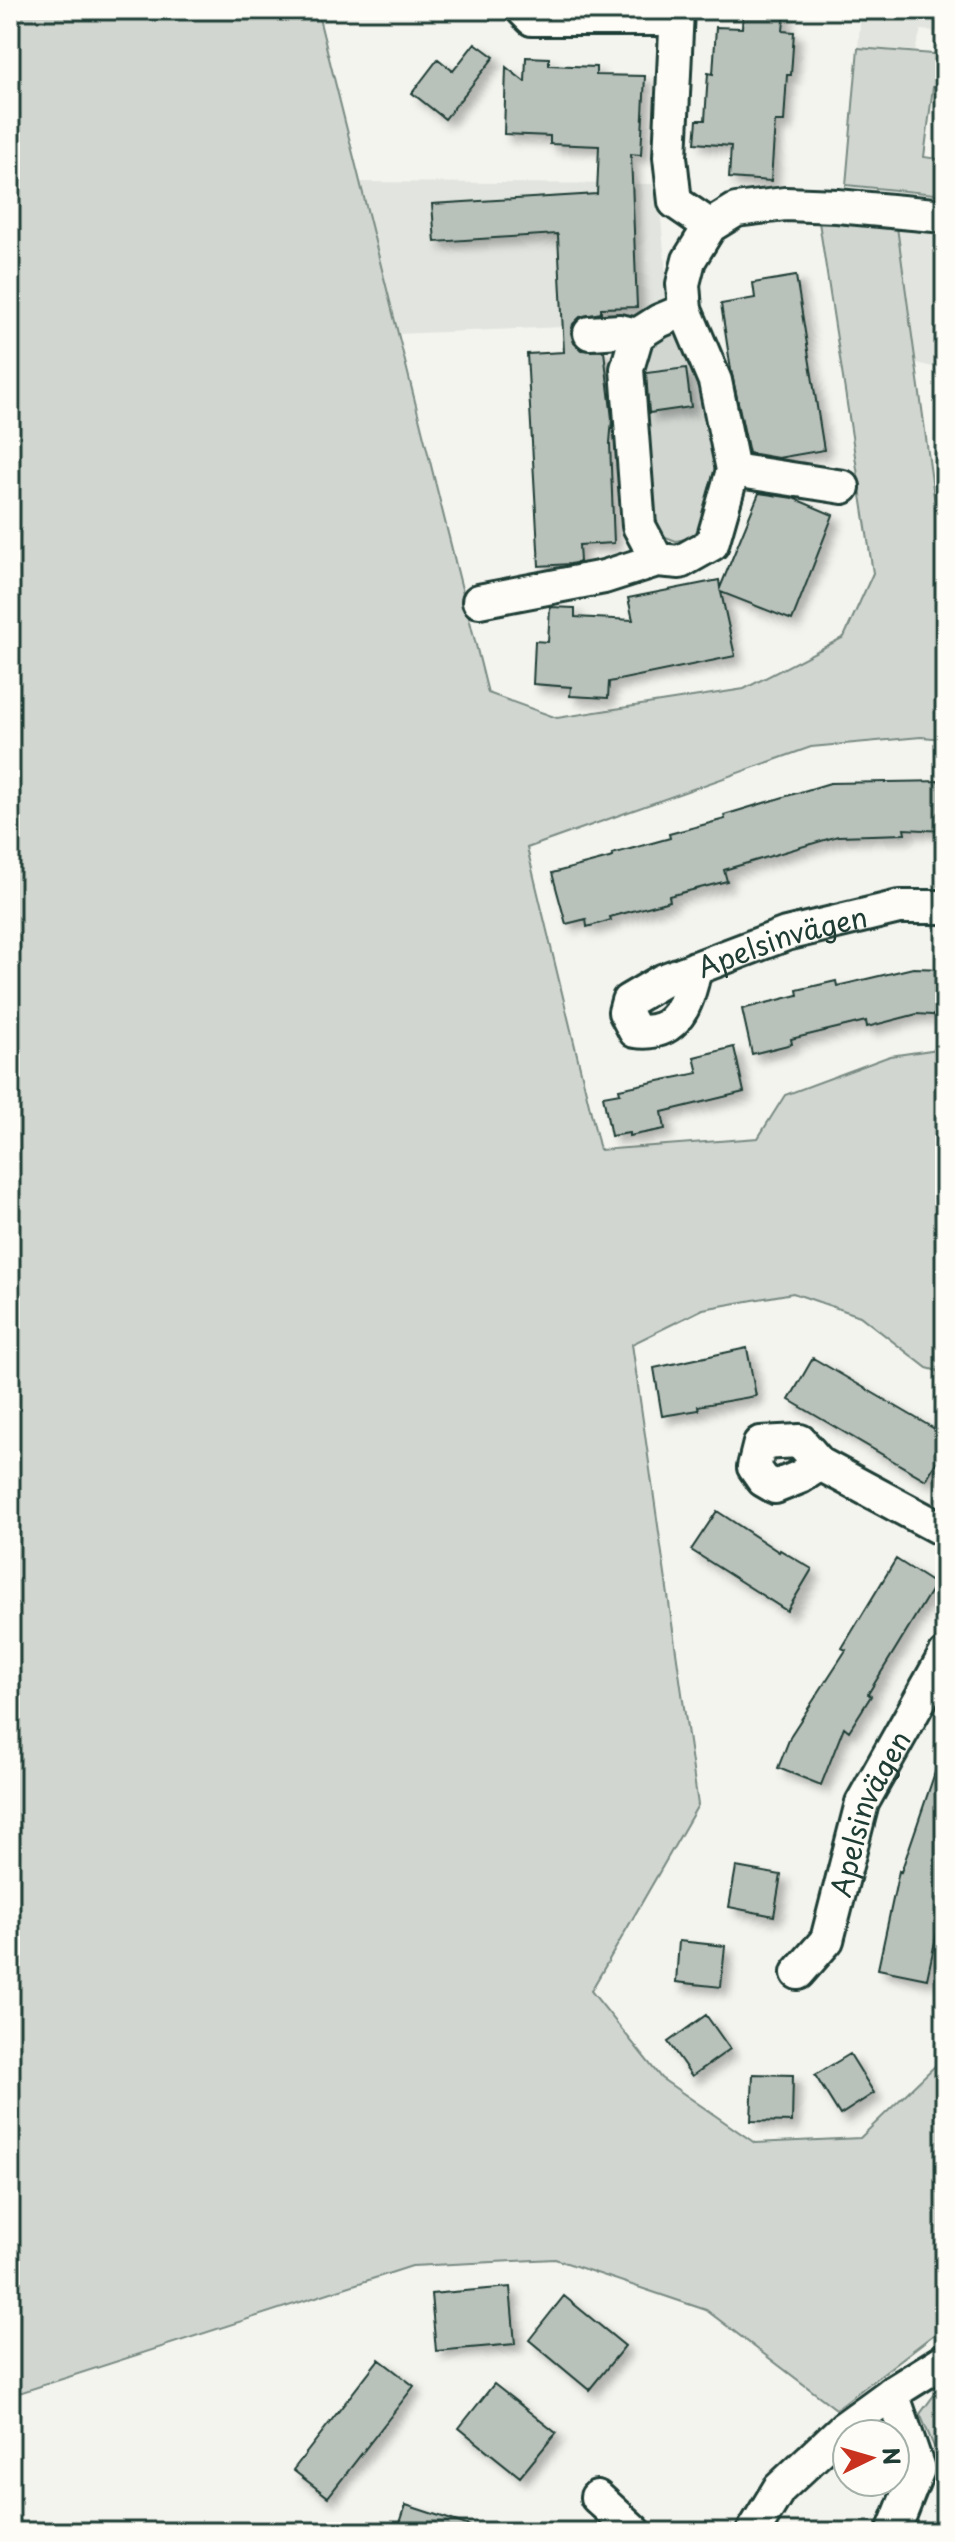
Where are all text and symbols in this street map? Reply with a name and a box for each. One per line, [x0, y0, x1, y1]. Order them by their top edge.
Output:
street label: Apelsinvägen [690, 894, 871, 987]
street label: Apelsinvägen [817, 1722, 920, 1901]
north arrow [831, 2418, 911, 2498]
text: N [875, 2446, 910, 2466]

